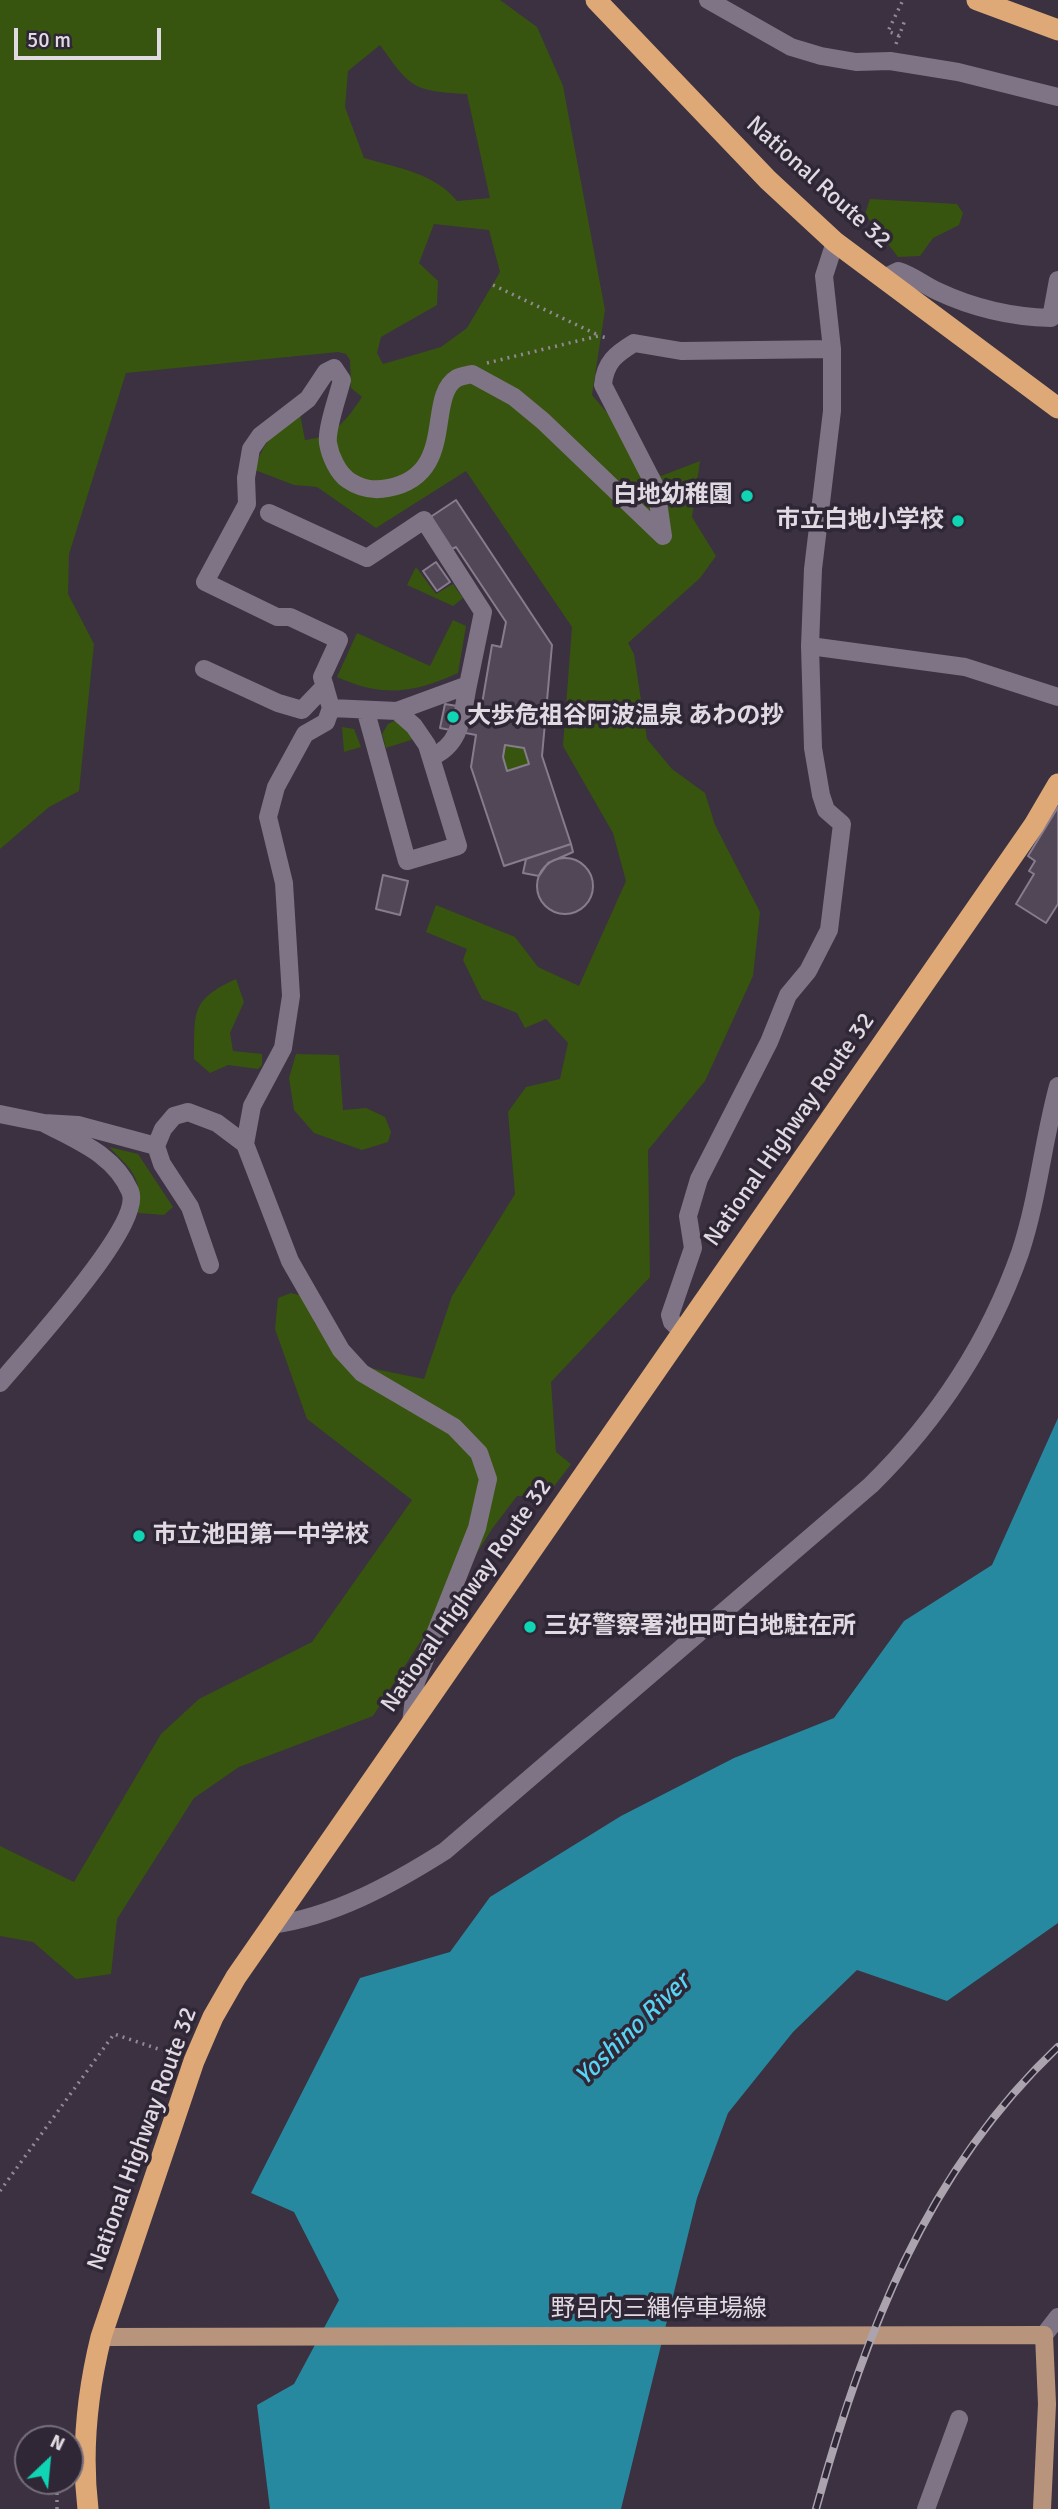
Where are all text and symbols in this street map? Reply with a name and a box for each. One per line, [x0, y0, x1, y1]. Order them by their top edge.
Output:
scale bar [18, 14, 164, 58]
text: 50 m [27, 27, 71, 53]
street label: National Route 32 [740, 111, 896, 255]
place label: 白地幼稚園 [613, 482, 733, 510]
marker: 白地幼稚園 [739, 488, 755, 504]
place label: 市立白地小学校 [776, 507, 944, 535]
marker: 市立白地小学校 [950, 513, 966, 529]
place label: 大歩危祖谷阿波温泉 あわの抄 [467, 703, 784, 731]
marker: 大歩危祖谷阿波温泉 あわの抄 [445, 709, 461, 725]
street label: National Highway Route 32 [698, 1008, 882, 1252]
street label: National Highway Route 32 [375, 1474, 559, 1718]
place label: 市立池田第一中学校 [153, 1522, 369, 1550]
marker: 市立池田第一中学校 [131, 1528, 147, 1544]
place label: 三好警察署池田町白地駐在所 [544, 1613, 856, 1641]
marker: 三好警察署池田町白地駐在所 [522, 1619, 538, 1635]
water label: Yoshino River [569, 1968, 697, 2092]
street label: National Highway Route 32 [82, 2003, 204, 2275]
street label: 野呂内三縄停車場線 [551, 2296, 767, 2324]
north arrow [14, 2425, 84, 2495]
text: N [46, 2429, 69, 2457]

